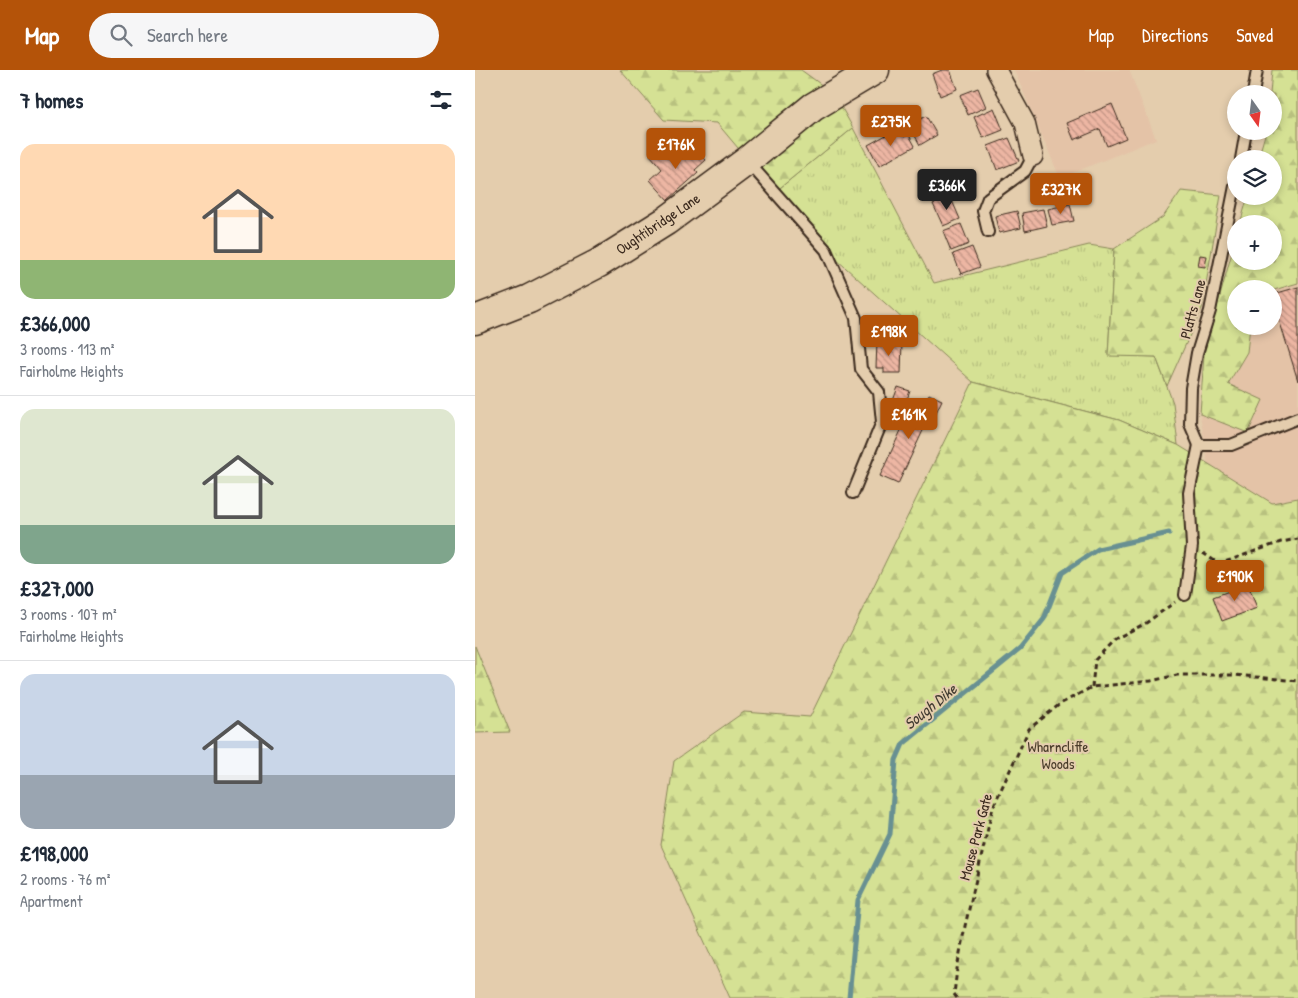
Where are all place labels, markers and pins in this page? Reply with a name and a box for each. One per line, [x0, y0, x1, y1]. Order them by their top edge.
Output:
pin: £275K [856, 104, 926, 147]
pin: £176K [641, 128, 711, 170]
pin: £366K [912, 168, 982, 211]
pin: £327K [1026, 172, 1096, 215]
pin: £198K [854, 314, 924, 357]
pin: £161K [874, 398, 944, 440]
pin: £190K [1200, 560, 1270, 602]

